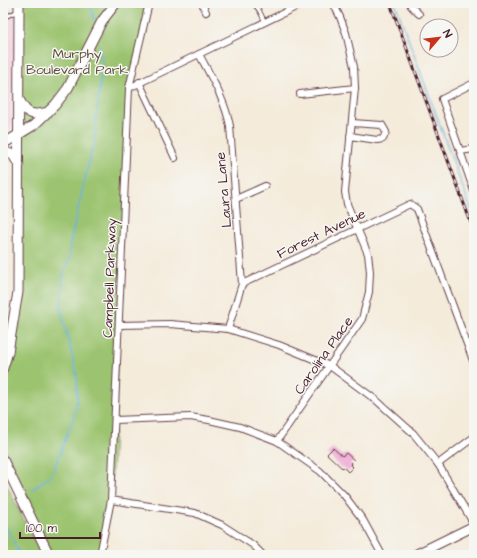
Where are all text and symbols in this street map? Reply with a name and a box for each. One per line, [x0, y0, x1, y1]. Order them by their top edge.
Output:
north arrow [419, 18, 459, 58]
text: N [439, 27, 456, 40]
park label: Murphy Boulevard Park [26, 44, 128, 80]
street label: Laura Lane [211, 151, 237, 229]
street label: Forest Avenue [274, 204, 370, 264]
street label: Campbell Parkway [98, 218, 122, 338]
street label: Carolina Place [289, 312, 358, 399]
scale bar [20, 514, 100, 540]
text: 100 m [26, 520, 57, 537]

